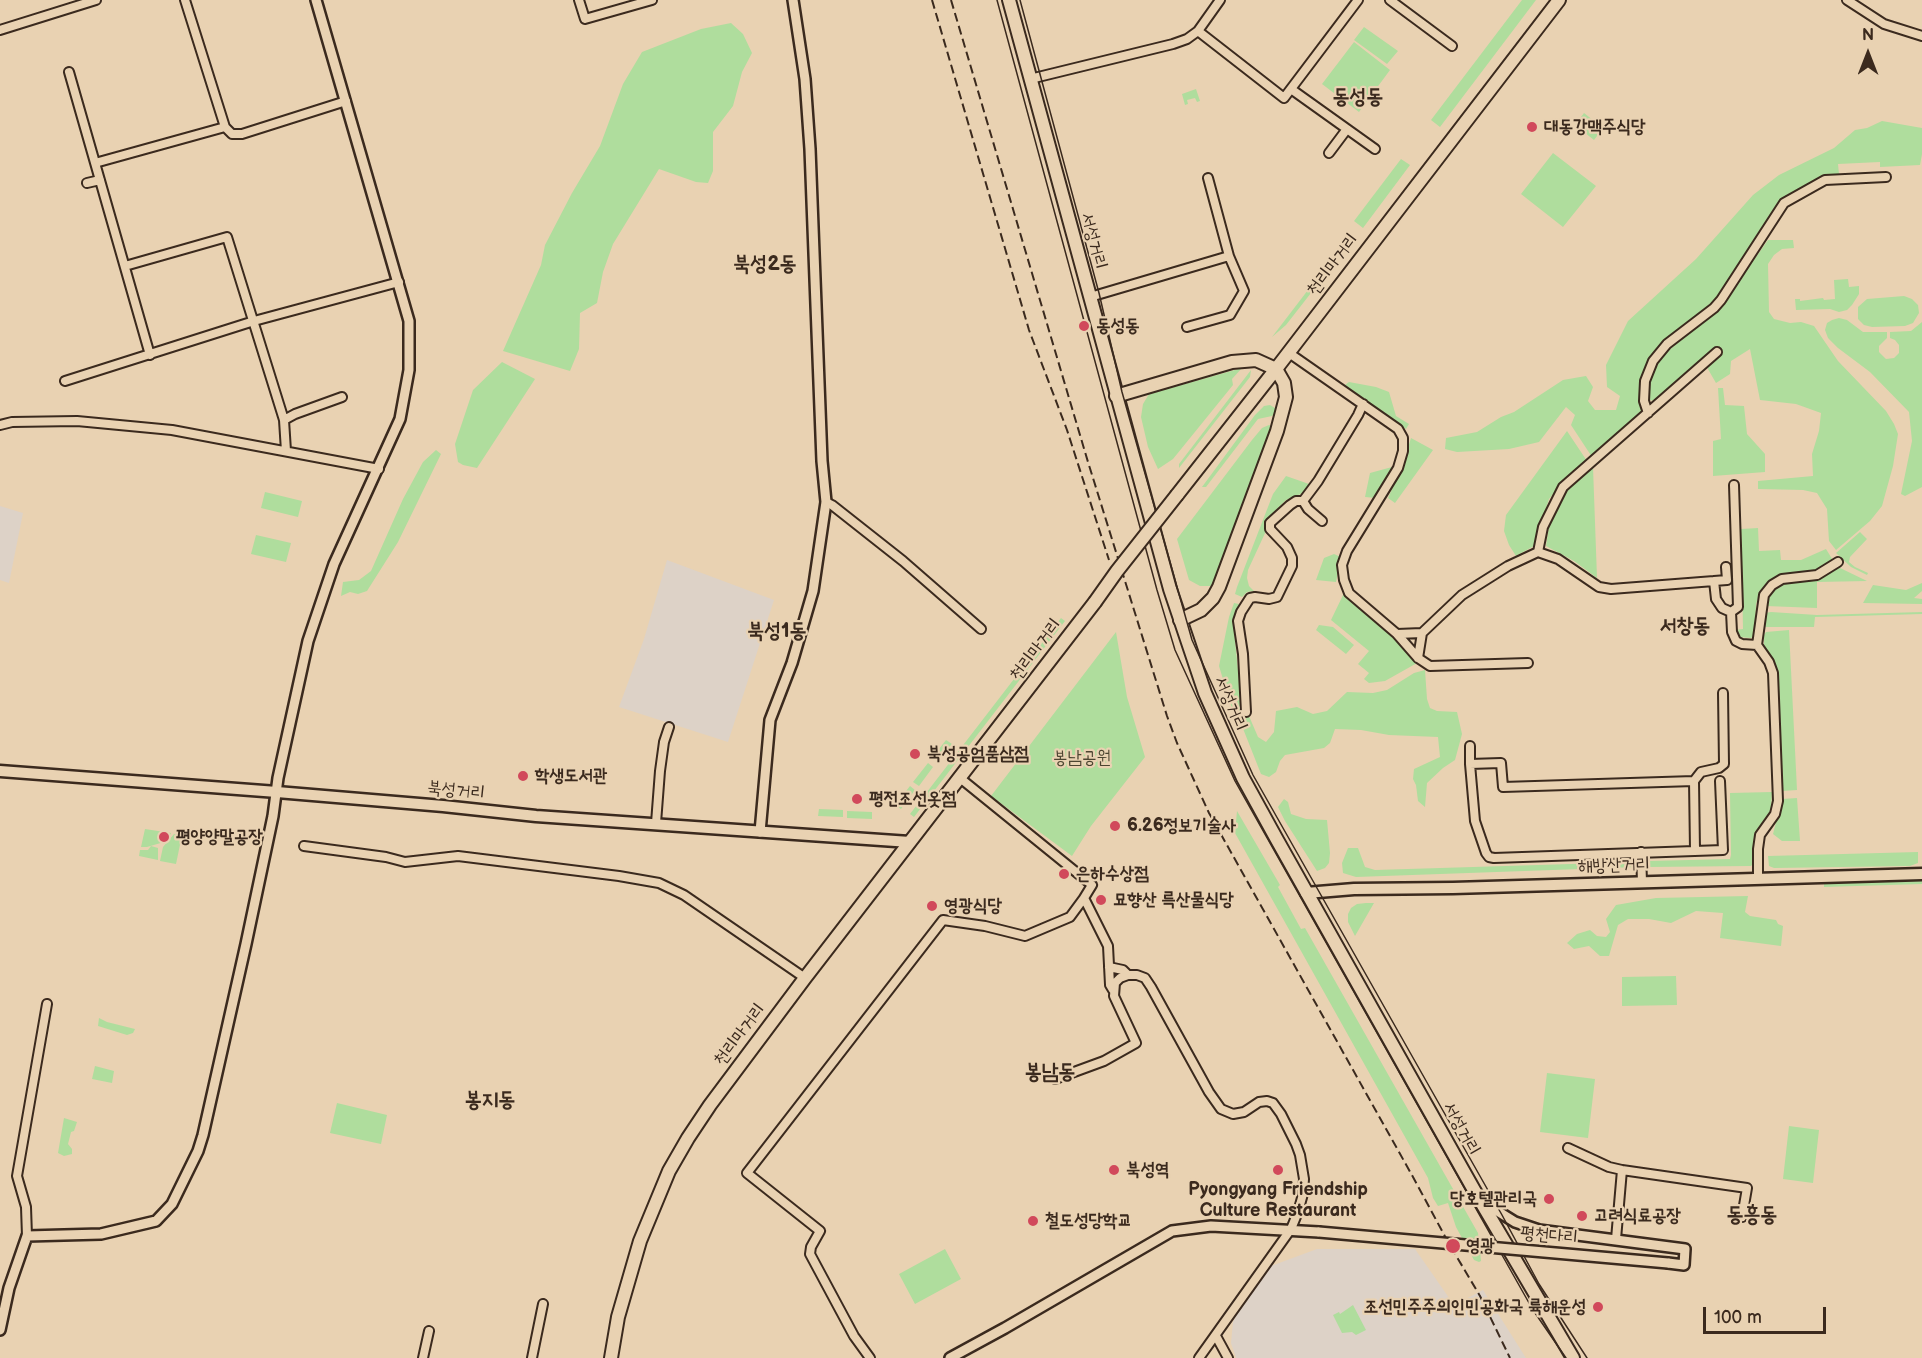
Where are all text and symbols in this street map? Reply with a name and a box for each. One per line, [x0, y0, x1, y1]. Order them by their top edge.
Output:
north arrow [1838, 24, 1898, 84]
text: N [1862, 26, 1874, 45]
district label: 동성동 [1333, 85, 1383, 111]
place label: 대동강맥주식당 [1544, 116, 1645, 138]
marker: 대동강맥주식당 [1525, 120, 1539, 134]
street label: 서성거리 [1075, 210, 1111, 272]
street label: 천리마거리 [1303, 230, 1363, 300]
district label: 북성2동 [733, 252, 797, 278]
place label: 동성동 [1096, 315, 1139, 337]
marker: 동성동 [1077, 319, 1091, 333]
district label: 서창동 [1660, 614, 1710, 640]
street label: 천리마거리 [1006, 615, 1066, 685]
district label: 북성1동 [747, 619, 807, 645]
street label: 서성거리 [1209, 673, 1251, 735]
place label: 북성공엄품삼점 [927, 743, 1028, 765]
marker: 북성공엄품삼점 [908, 747, 922, 761]
park label: 봉남공원 [1053, 747, 1111, 769]
place label: 학생도서관 [535, 765, 607, 787]
marker: 학생도서관 [516, 769, 530, 783]
street label: 북성거리 [426, 777, 486, 805]
place label: 평전조선옷점 [869, 788, 956, 810]
marker: 평전조선옷점 [850, 792, 864, 806]
place label: 6.26정보기술사 [1127, 815, 1236, 837]
marker: 6.26정보기술사 [1108, 819, 1122, 833]
place label: 평양양말공장 [176, 826, 263, 848]
marker: 평양양말공장 [157, 830, 171, 844]
street label: 해방산거리 [1577, 854, 1651, 878]
place label: 은하수상점 [1076, 863, 1148, 885]
marker: 은하수상점 [1057, 867, 1071, 881]
place label: 묘향산 륵산물식당 [1113, 889, 1234, 911]
marker: 묘향산 륵산물식당 [1094, 893, 1108, 907]
place label: 영광식당 [944, 895, 1002, 917]
marker: 영광식당 [925, 899, 939, 913]
street label: 천리마거리 [710, 1000, 770, 1070]
district label: 봉남동 [1025, 1060, 1075, 1086]
district label: 봉지동 [465, 1088, 515, 1114]
street label: 서성거리 [1438, 1098, 1484, 1160]
place label: 북성역 [1126, 1159, 1169, 1181]
marker: 북성역 [1107, 1163, 1121, 1177]
marker: Pyongyang Friendship Culture Restaurant [1271, 1163, 1285, 1177]
place label: Pyongyang Friendship Culture Restaurant [1188, 1179, 1368, 1222]
place label: 당호텔관리국 [1450, 1188, 1537, 1210]
marker: 당호텔관리국 [1542, 1192, 1556, 1206]
district label: 동흥동 [1727, 1203, 1777, 1229]
place label: 고려식료공장 [1594, 1205, 1681, 1227]
marker: 고려식료공장 [1575, 1209, 1589, 1223]
place label: 철도성당학교 [1045, 1210, 1132, 1232]
marker: 철도성당학교 [1026, 1214, 1040, 1228]
street label: 평천다리 [1519, 1223, 1579, 1249]
place label: 영광 [1466, 1235, 1495, 1257]
marker: 영광 [1444, 1237, 1462, 1255]
scale bar [1706, 1295, 1829, 1333]
place label: 조선민주주의인민공화국 륙해운성 [1364, 1296, 1586, 1318]
marker: 조선민주주의인민공화국 륙해운성 [1591, 1300, 1605, 1314]
text: 100 m [1714, 1307, 1762, 1328]

